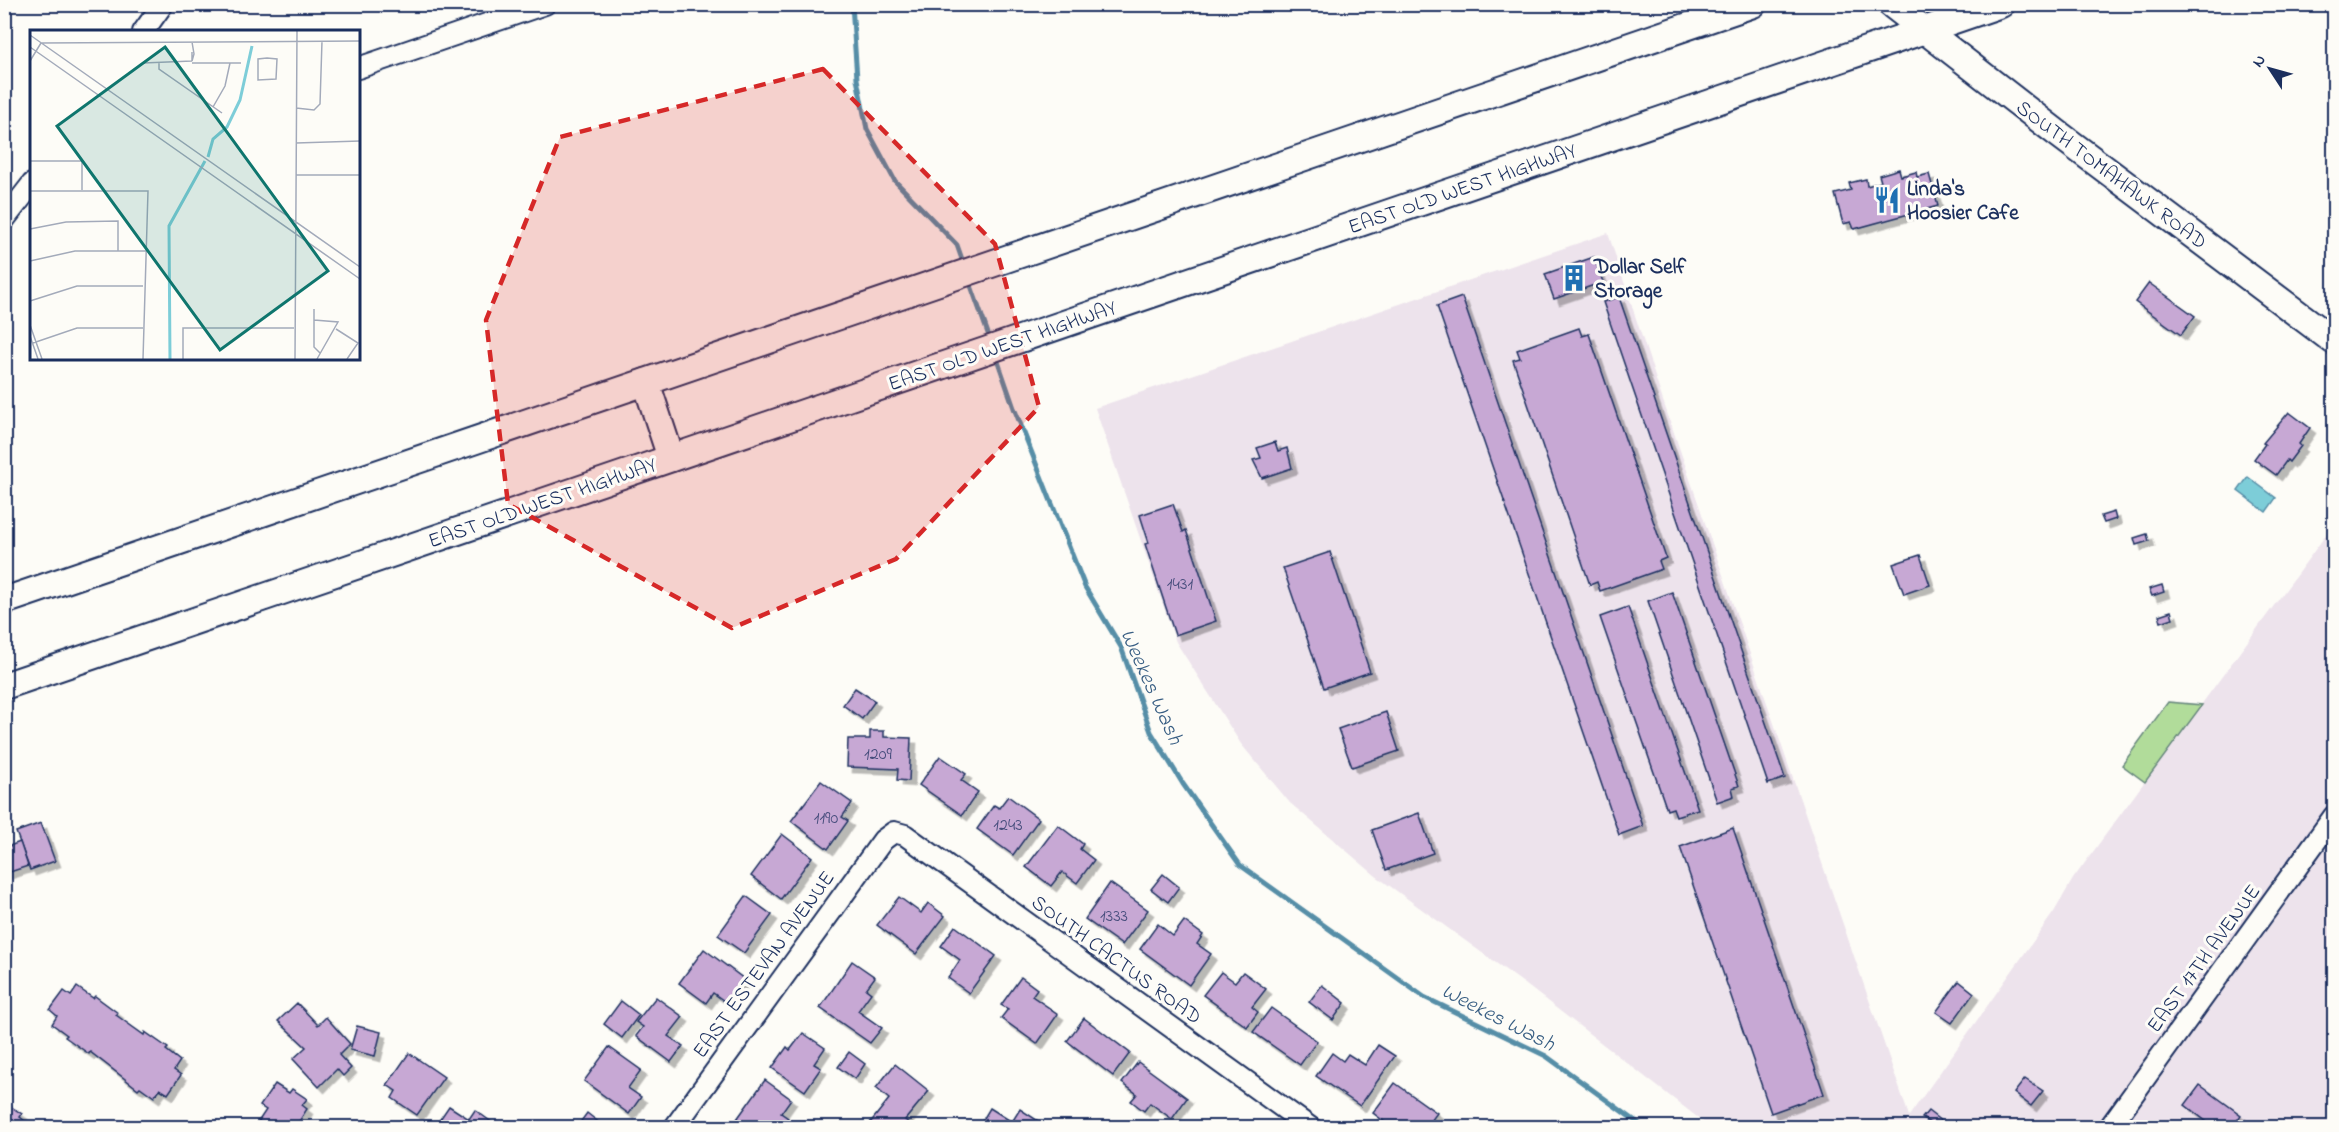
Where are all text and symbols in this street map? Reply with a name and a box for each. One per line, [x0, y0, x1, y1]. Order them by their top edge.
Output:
inset map [30, 30, 360, 360]
north arrow [2240, 39, 2300, 99]
text: N [2247, 50, 2272, 73]
street label: SOUTH TOMAHAWK ROAD [2009, 94, 2213, 258]
street label: EAST OLD WEST HIGHWAY [1344, 137, 1581, 243]
place label: Linda's Hoosier Cafe [1907, 175, 2019, 229]
restaurant icon: Linda's Hoosier Cafe [1872, 185, 1902, 215]
place label: Dollar Self Storage [1593, 253, 1687, 309]
building icon: Dollar Self Storage [1559, 263, 1589, 293]
street label: EAST OLD WEST HIGHWAY [884, 294, 1121, 400]
street label: EAST OLD WEST HIGHWAY [424, 451, 661, 557]
house number: 1431 [1167, 572, 1193, 598]
water label: Weekes Wash [1111, 624, 1190, 751]
house number: 1209 [864, 742, 893, 768]
house number: 1190 [814, 806, 839, 832]
house number: 1243 [993, 813, 1023, 839]
street label: EAST ESTEVAN AVENUE [686, 865, 843, 1065]
street label: EAST 17TH AVENUE [2140, 879, 2269, 1040]
street label: SOUTH CACTUS ROAD [1024, 889, 1207, 1033]
house number: 1333 [1100, 904, 1128, 930]
water label: Weekes Wash [1435, 976, 1560, 1061]

